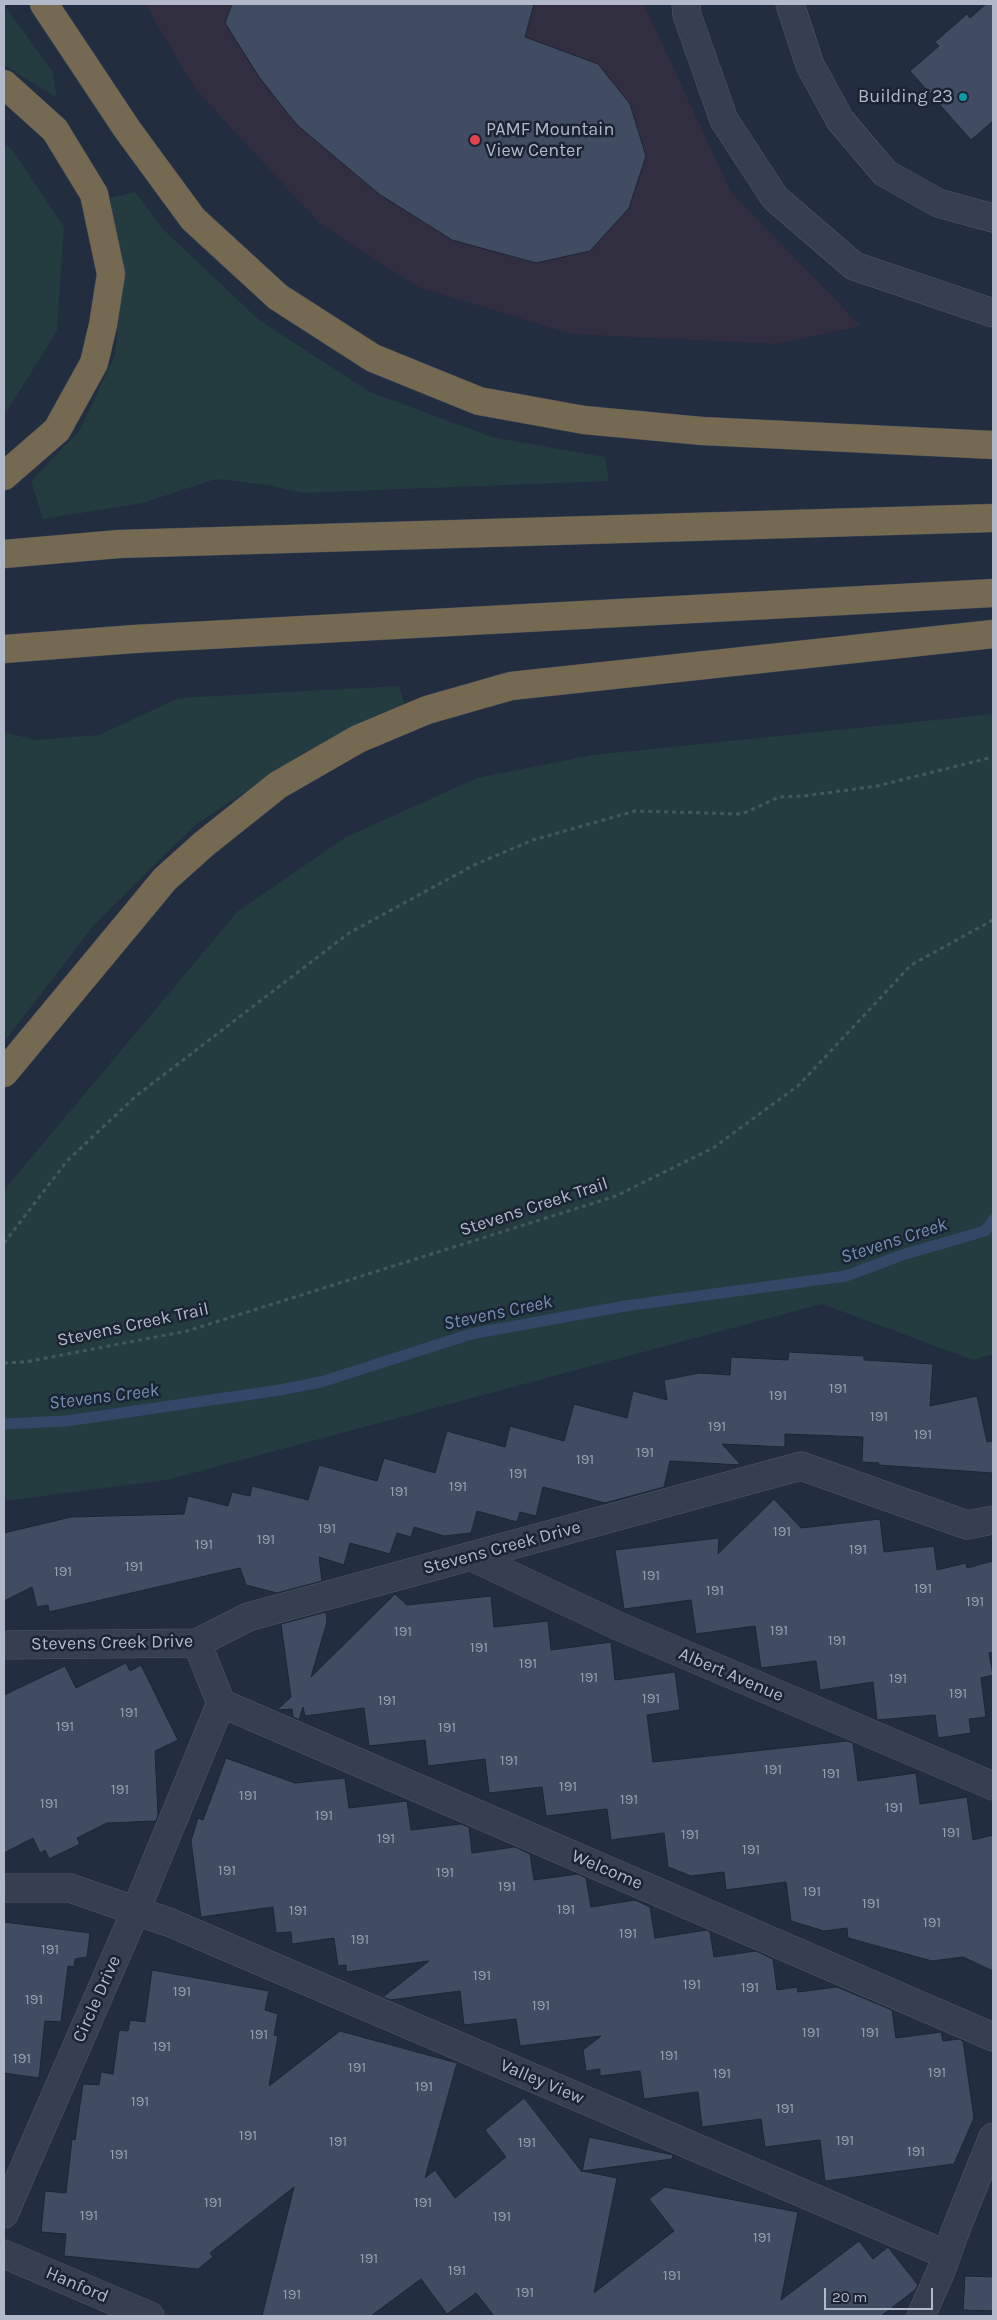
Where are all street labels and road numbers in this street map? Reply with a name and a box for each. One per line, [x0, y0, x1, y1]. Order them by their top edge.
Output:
street label: Stevens Creek Trail [457, 1173, 611, 1241]
street label: Stevens Creek Trail [55, 1298, 211, 1352]
street label: Stevens Creek Drive [421, 1517, 583, 1579]
street label: Stevens Creek Drive [31, 1631, 193, 1655]
street label: Albert Avenue [675, 1643, 787, 1707]
street label: Welcome [568, 1845, 646, 1895]
street label: Circle Drive [68, 1952, 126, 2046]
street label: Valley View [497, 2055, 587, 2109]
street label: Hanford [42, 2262, 112, 2308]

